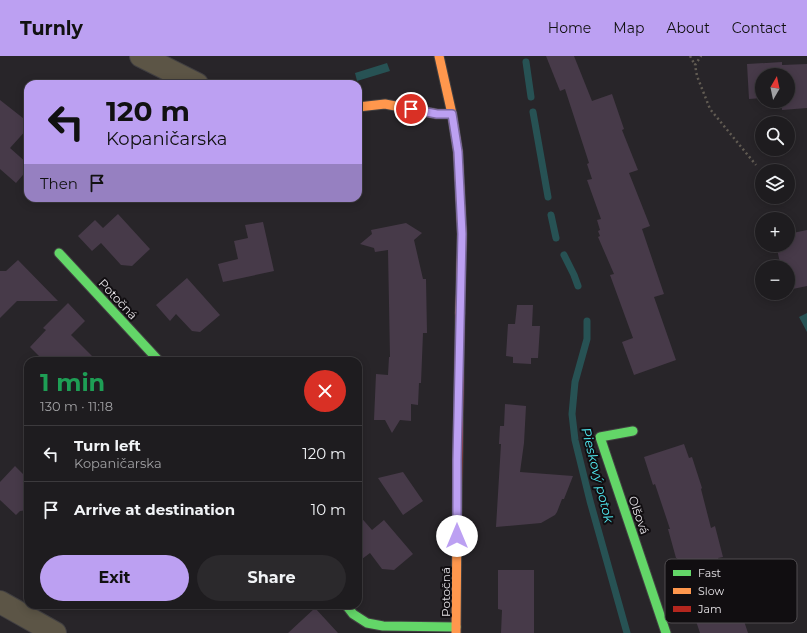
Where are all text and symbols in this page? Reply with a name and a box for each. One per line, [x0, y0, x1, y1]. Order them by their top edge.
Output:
text: Turnly [20, 17, 83, 40]
text: Home [548, 19, 591, 37]
text: Map [613, 19, 644, 37]
text: About [666, 19, 710, 37]
text: Contact [732, 19, 787, 37]
north arrow [755, 68, 795, 108]
map controls [755, 68, 795, 300]
pin [394, 92, 428, 126]
text: 120 m [106, 94, 190, 128]
icon: left [40, 96, 92, 148]
icon: arrive [400, 98, 422, 120]
button: search [755, 116, 795, 156]
text: Kopaničarska [106, 128, 227, 150]
button: layers [755, 164, 795, 204]
icon: arrive [86, 172, 108, 194]
text: Then [40, 174, 78, 193]
button: + [755, 212, 795, 252]
button: − [755, 260, 795, 300]
street label: Potočná [95, 276, 141, 322]
text: 1 min [40, 368, 105, 397]
button: close [304, 370, 346, 412]
text: 130 m · 11:18 [40, 398, 113, 414]
water label: Pieskový potok [578, 426, 618, 526]
text: Turn left [74, 436, 141, 455]
icon: left [40, 443, 62, 465]
text: 120 m [302, 444, 346, 463]
text: Kopaničarska [74, 455, 162, 471]
street label: Olšová [625, 494, 653, 536]
icon: arrive [40, 499, 62, 521]
text: Arrive at destination [74, 500, 235, 519]
text: 10 m [311, 500, 346, 519]
position arrow [436, 515, 478, 557]
button: Exit [40, 555, 189, 601]
button: Share [197, 555, 346, 601]
legend [665, 559, 797, 623]
text: Fast [698, 566, 722, 580]
street label: Potočná [438, 567, 453, 617]
text: Slow [698, 584, 724, 598]
text: Jam [697, 602, 722, 616]

